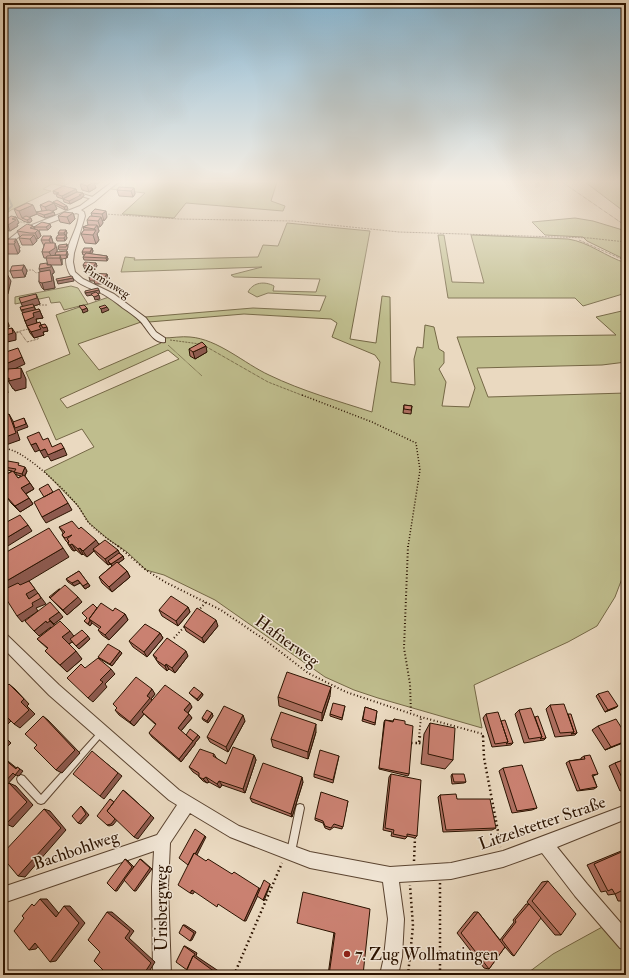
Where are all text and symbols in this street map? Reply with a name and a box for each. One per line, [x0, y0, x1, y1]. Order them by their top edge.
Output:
street label: Pirminweg [81, 262, 134, 303]
street label: Hafnerweg [251, 611, 324, 672]
street label: Litzelstetter Straße [476, 791, 608, 855]
street label: Bachbohlweg [30, 825, 122, 874]
street label: Urisbergweg [151, 864, 172, 951]
place label: 7. Zug Wollmatingen [355, 944, 499, 965]
marker: 7. Zug Wollmatingen [342, 949, 352, 959]

